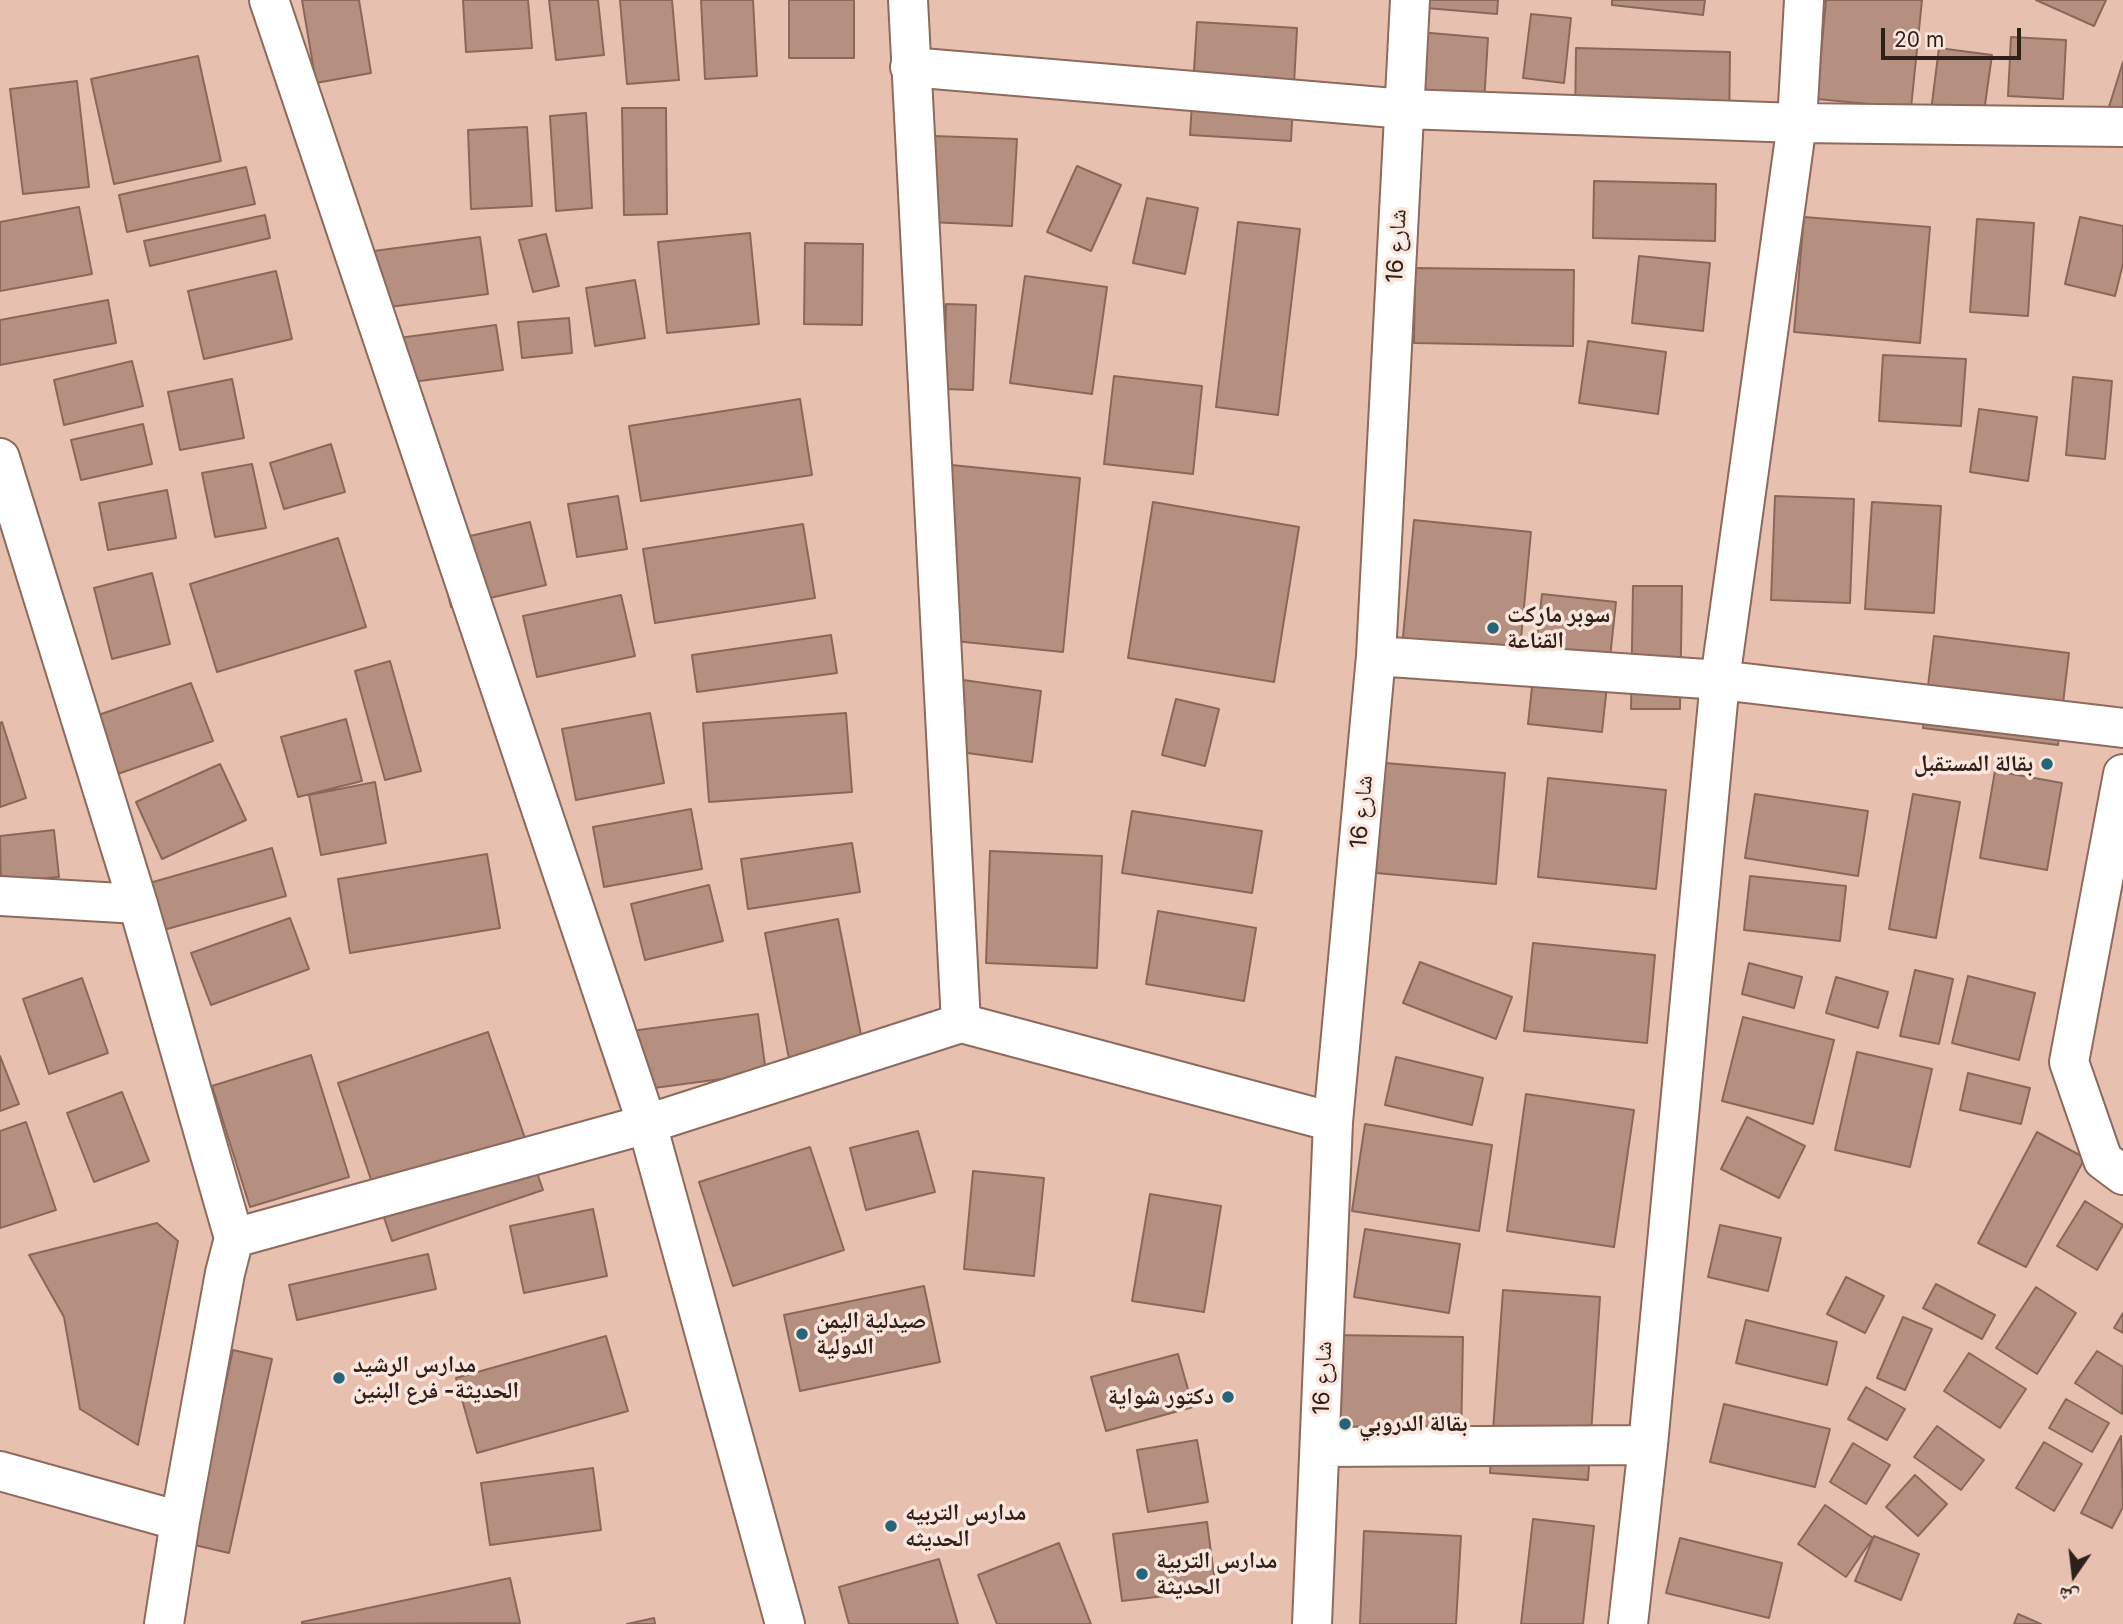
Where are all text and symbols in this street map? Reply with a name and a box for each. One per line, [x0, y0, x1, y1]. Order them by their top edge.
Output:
scale bar [1885, 14, 2025, 58]
text: 20 m [1894, 27, 1944, 52]
street label: شارع 16 [1381, 208, 1413, 284]
place label: سوبر ماركت القناعة [1507, 601, 1610, 655]
marker: سوبر ماركت القناعة [1485, 620, 1501, 636]
place label: بقالة المستقبل [1914, 750, 2033, 778]
marker: بقالة المستقبل [2039, 756, 2055, 772]
street label: شارع 16 [1345, 774, 1379, 850]
place label: صيدلية اليمن الدولية [816, 1307, 926, 1361]
marker: صيدلية اليمن الدولية [794, 1326, 810, 1342]
street label: شارع 16 [1308, 1341, 1338, 1415]
place label: مدارس الرشيد الحديثة- فرع البنين [353, 1351, 519, 1405]
marker: مدارس الرشيد الحديثة- فرع البنين [331, 1370, 347, 1386]
place label: دكتور شواية [1108, 1383, 1214, 1411]
marker: دكتور شواية [1220, 1389, 1236, 1405]
place label: بقالة الدروبي [1359, 1410, 1468, 1438]
marker: بقالة الدروبي [1337, 1416, 1353, 1432]
place label: مدارس التربيه الحديثه [905, 1499, 1026, 1553]
marker: مدارس التربيه الحديثه [883, 1518, 899, 1534]
north arrow [2039, 1540, 2109, 1610]
place label: مدارس التربية الحديثة [1156, 1547, 1277, 1601]
marker: مدارس التربية الحديثة [1134, 1566, 1150, 1582]
text: ش [2056, 1582, 2081, 1609]

